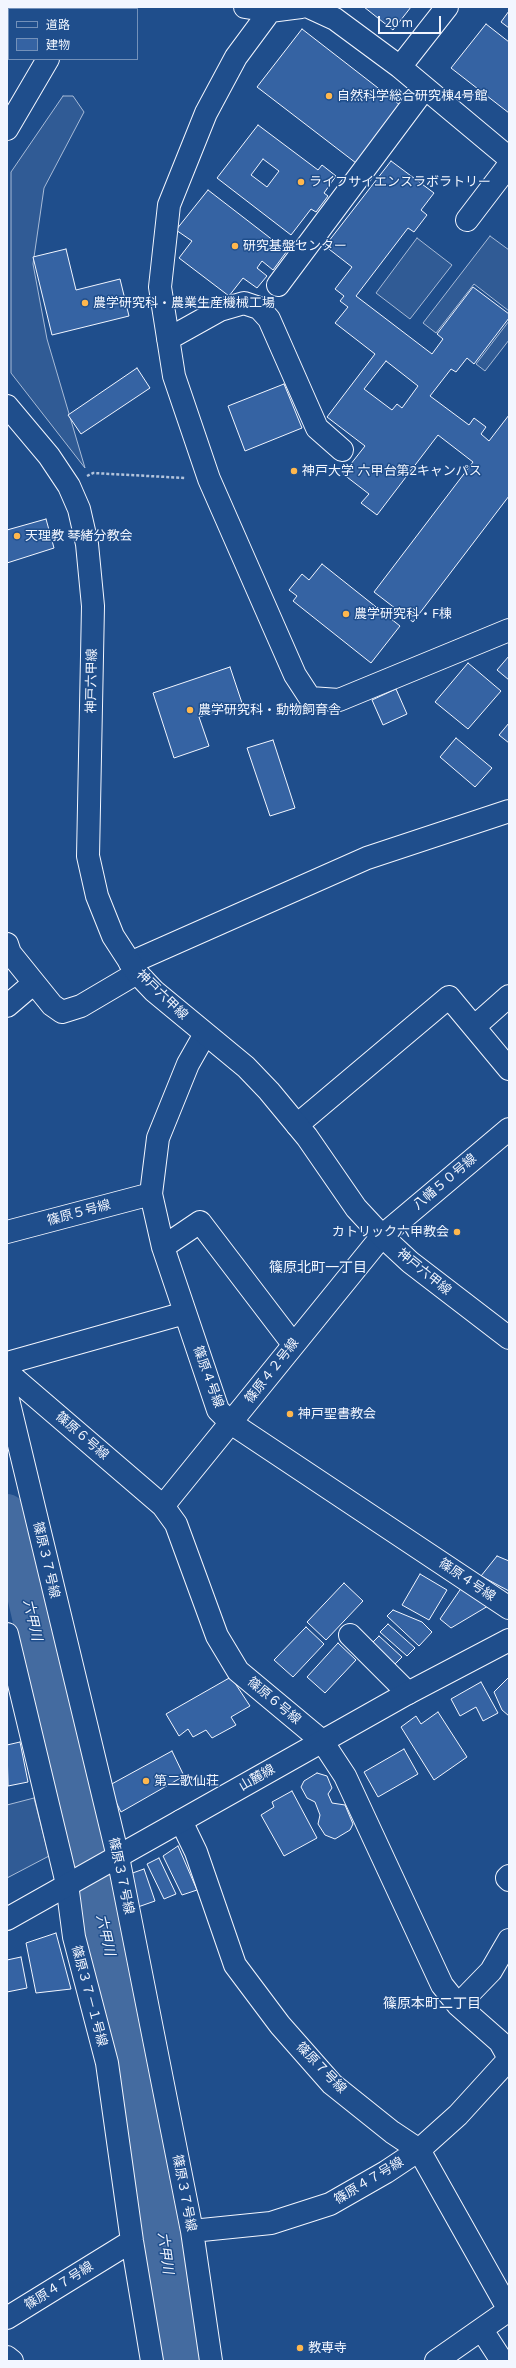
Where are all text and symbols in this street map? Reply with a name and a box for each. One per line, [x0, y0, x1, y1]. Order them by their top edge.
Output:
legend [8, 8, 138, 60]
scale bar [380, 8, 443, 34]
text: 20 m [385, 14, 413, 31]
text: 道路 [46, 16, 70, 33]
text: 建物 [46, 36, 70, 53]
place label: 自然科学総合研究棟4号館 [337, 88, 487, 104]
marker: 自然科学総合研究棟4号館 [324, 91, 334, 101]
place label: ライフサイエンスラボラトリー [309, 174, 491, 190]
marker: ライフサイエンスラボラトリー [296, 177, 306, 187]
place label: 研究基盤センター [243, 238, 347, 254]
marker: 研究基盤センター [230, 241, 240, 251]
place label: 農学研究科・農業生産機械工場 [93, 295, 275, 311]
marker: 農学研究科・農業生産機械工場 [80, 298, 90, 308]
place label: 神戸大学 六甲台第2キャンパス [302, 463, 482, 479]
marker: 神戸大学 六甲台第2キャンパス [289, 466, 299, 476]
place label: 天理教 琴緒分教会 [25, 528, 132, 544]
marker: 天理教 琴緒分教会 [12, 531, 22, 541]
place label: 農学研究科・F棟 [354, 606, 452, 622]
marker: 農学研究科・F棟 [341, 609, 351, 619]
street label: 神戸六甲線 [84, 648, 100, 714]
place label: 農学研究科・動物飼育舎 [198, 702, 341, 718]
marker: 農学研究科・動物飼育舎 [185, 705, 195, 715]
street label: 神戸六甲線 [133, 967, 191, 1023]
street label: 八幡５０号線 [410, 1151, 480, 1213]
street label: 篠原５号線 [46, 1197, 112, 1229]
place label: カトリック六甲教会 [332, 1224, 449, 1240]
marker: カトリック六甲教会 [452, 1227, 462, 1237]
street label: 神戸六甲線 [394, 1245, 454, 1299]
district label: 篠原北町一丁目 [269, 1260, 367, 1276]
street label: 篠原４２号線 [242, 1335, 302, 1407]
street label: 篠原４号線 [190, 1344, 226, 1410]
place label: 神戸聖書教会 [298, 1406, 376, 1422]
street label: 篠原６号線 [52, 1409, 112, 1463]
marker: 神戸聖書教会 [285, 1409, 295, 1419]
street label: 篠原３７号線 [30, 1520, 62, 1600]
street label: 篠原４号線 [436, 1555, 498, 1605]
water label: 六甲川 [19, 1598, 45, 1642]
street label: 篠原６号線 [244, 1674, 304, 1728]
street label: 山麓線 [236, 1761, 278, 1795]
place label: 第二歌仙荘 [154, 1773, 219, 1789]
marker: 第二歌仙荘 [141, 1776, 151, 1786]
street label: 篠原３７号線 [105, 1836, 137, 1916]
water label: 六甲川 [92, 1913, 118, 1957]
street label: 篠原３７－１号線 [68, 1944, 110, 2048]
district label: 篠原本町二丁目 [383, 1996, 481, 2012]
street label: 篠原７号線 [293, 2039, 349, 2097]
street label: 篠原３７号線 [169, 2153, 199, 2233]
street label: 篠原４７号線 [332, 2154, 406, 2208]
water label: 六甲川 [154, 2231, 176, 2275]
street label: 篠原４７号線 [22, 2259, 96, 2313]
place label: 教専寺 [308, 2340, 347, 2356]
marker: 教専寺 [295, 2343, 305, 2353]

